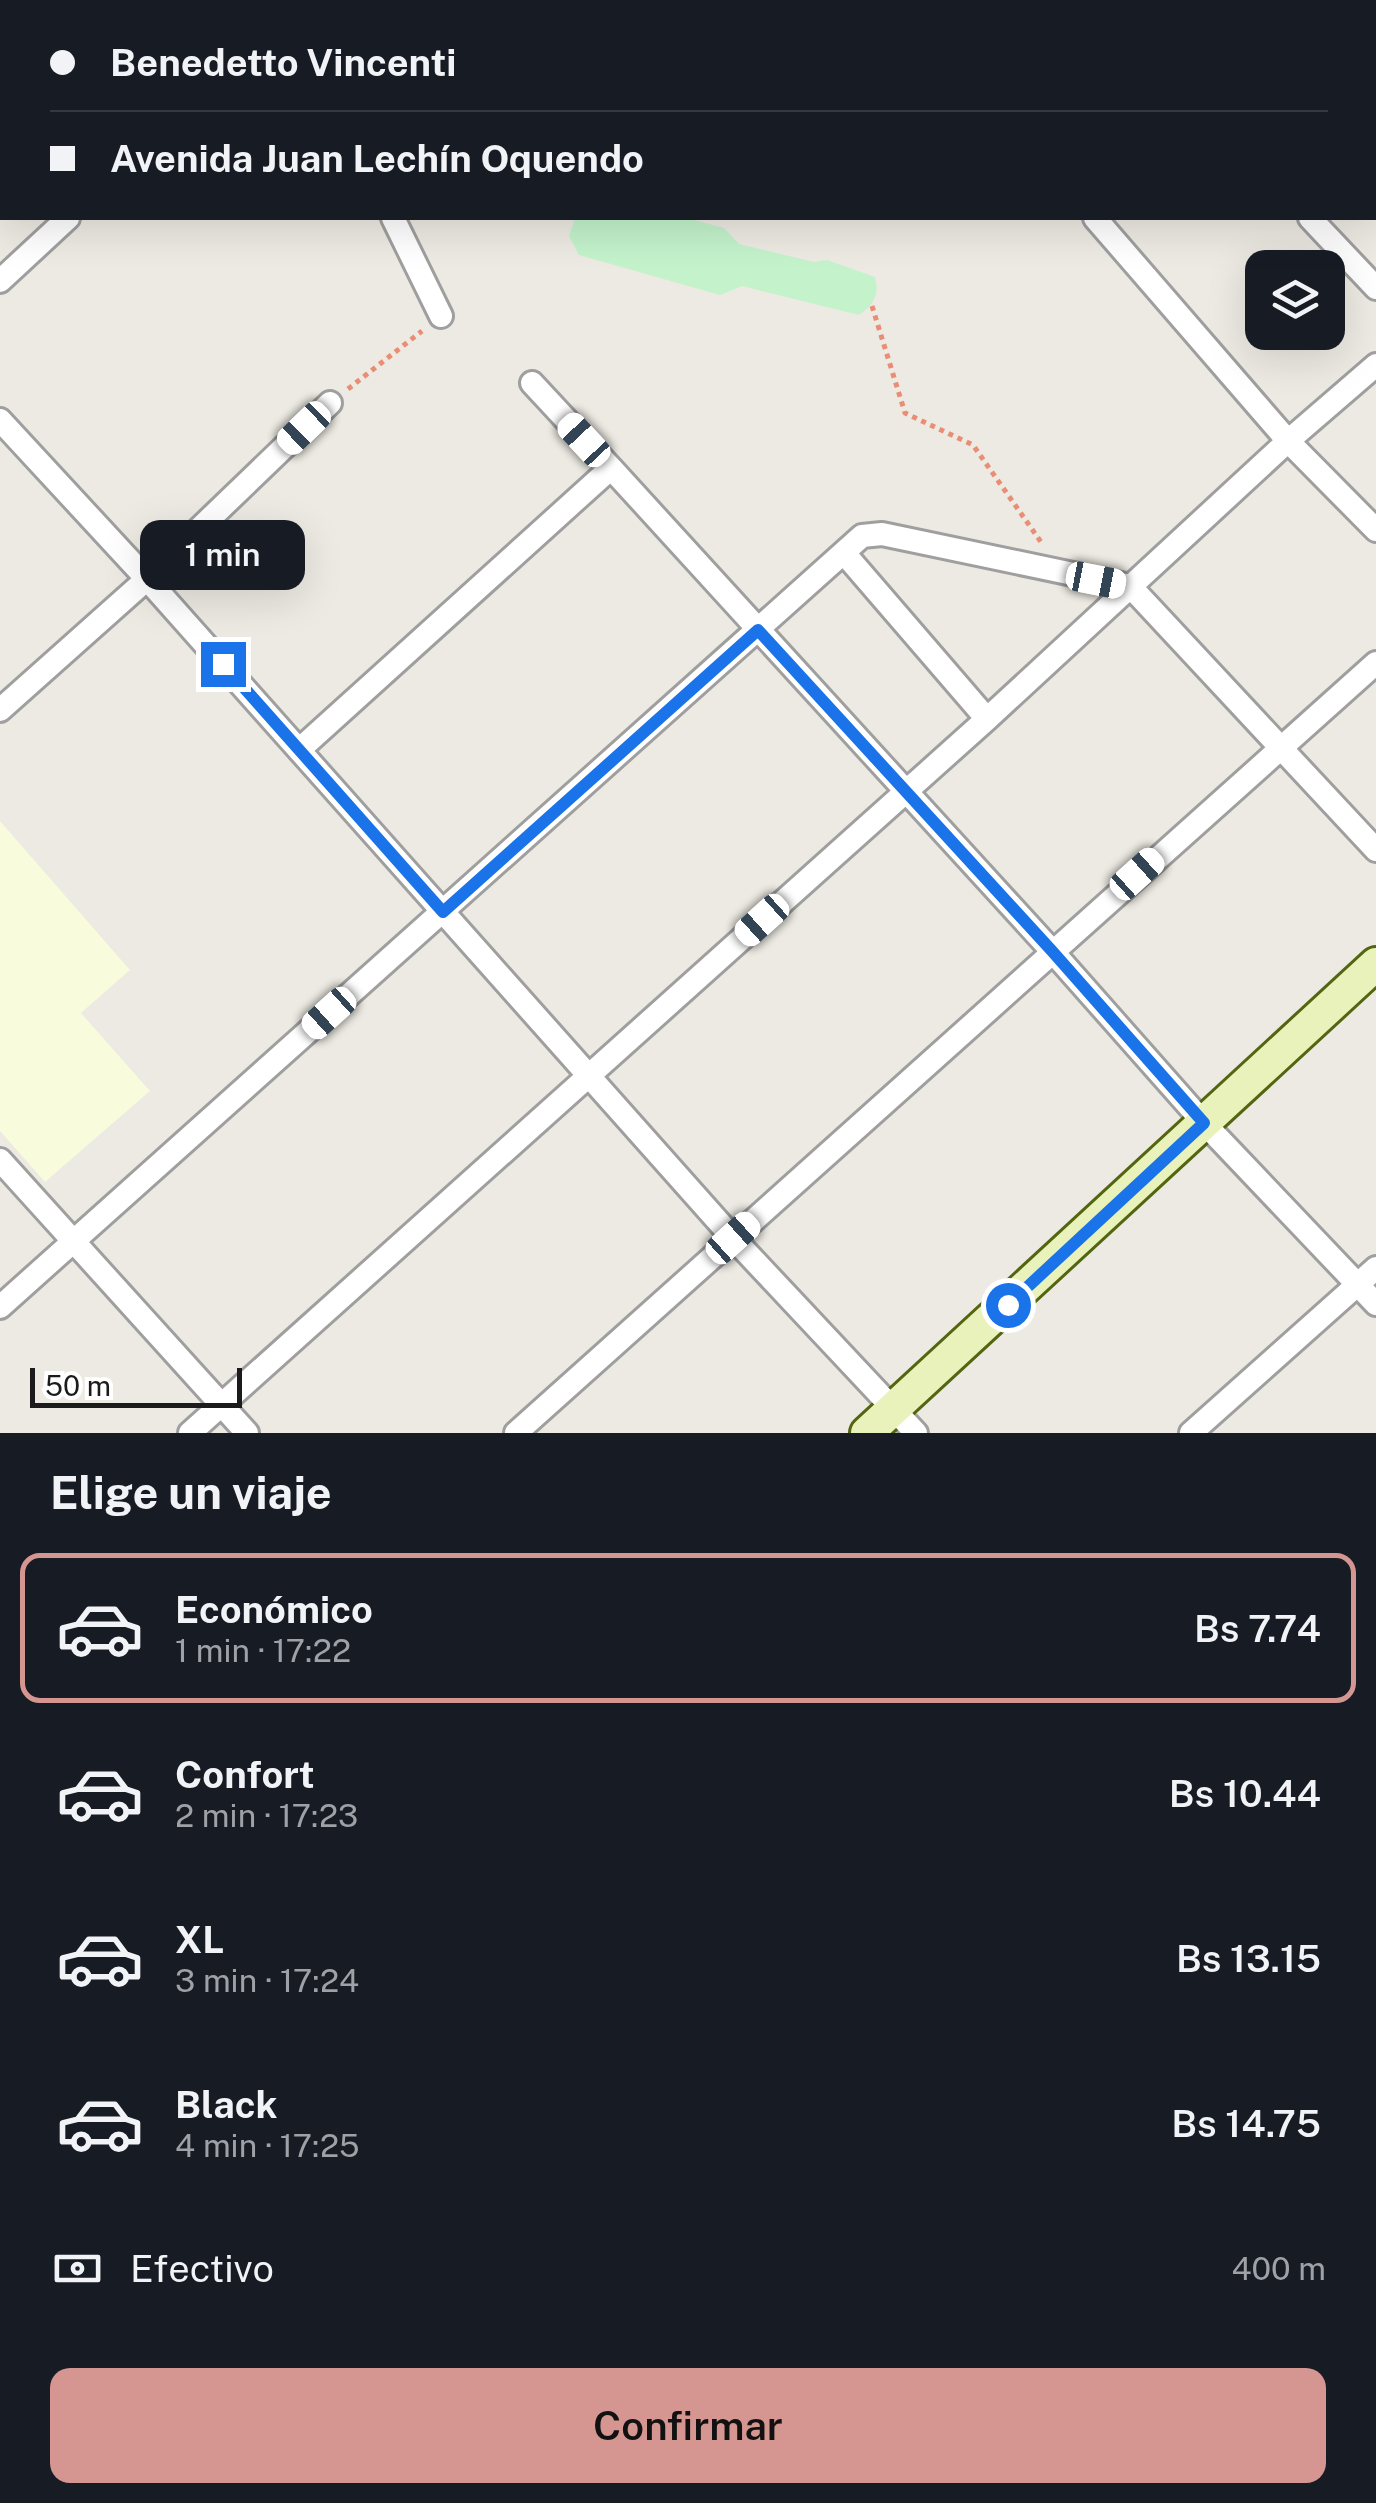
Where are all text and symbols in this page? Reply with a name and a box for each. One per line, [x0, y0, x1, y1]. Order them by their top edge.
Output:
text: Benedetto Vincenti [110, 40, 456, 85]
text: Avenida Juan Lechín Oquendo [110, 136, 644, 181]
map controls [1245, 250, 1345, 350]
button: layers [1245, 250, 1345, 350]
car [272, 396, 336, 460]
car [553, 408, 615, 472]
callout: 1 min [140, 519, 306, 589]
text: 1 min [184, 536, 261, 573]
car [1064, 560, 1128, 600]
route end [201, 642, 246, 687]
car [1105, 843, 1169, 905]
car [730, 889, 794, 951]
car [297, 982, 361, 1044]
car [701, 1207, 765, 1269]
route start [986, 1283, 1031, 1328]
scale bar [30, 1363, 242, 1408]
text: 50 m [45, 1369, 111, 1402]
text: Elige un viaje [50, 1466, 332, 1519]
icon: car [55, 1583, 145, 1673]
text: Económico [175, 1587, 373, 1632]
text: Bs 7.74 [1194, 1606, 1321, 1651]
text: 1 min · 17:22 [175, 1632, 351, 1669]
icon: car [55, 1748, 145, 1838]
text: Confort [175, 1752, 315, 1797]
text: Bs 10.44 [1169, 1771, 1321, 1816]
text: 2 min · 17:23 [175, 1797, 358, 1834]
icon: car [55, 1913, 145, 2003]
text: XL [175, 1917, 224, 1962]
text: Bs 13.15 [1176, 1936, 1321, 1981]
text: 3 min · 17:24 [175, 1962, 359, 1999]
icon: car [55, 2078, 145, 2168]
text: Black [175, 2082, 278, 2127]
text: Bs 14.75 [1171, 2101, 1321, 2146]
text: 4 min · 17:25 [175, 2127, 360, 2164]
icon: cash [50, 2241, 105, 2296]
text: Efectivo [130, 2246, 274, 2291]
text: 400 m [1231, 2250, 1326, 2287]
button: Confirmar [50, 2368, 1326, 2483]

